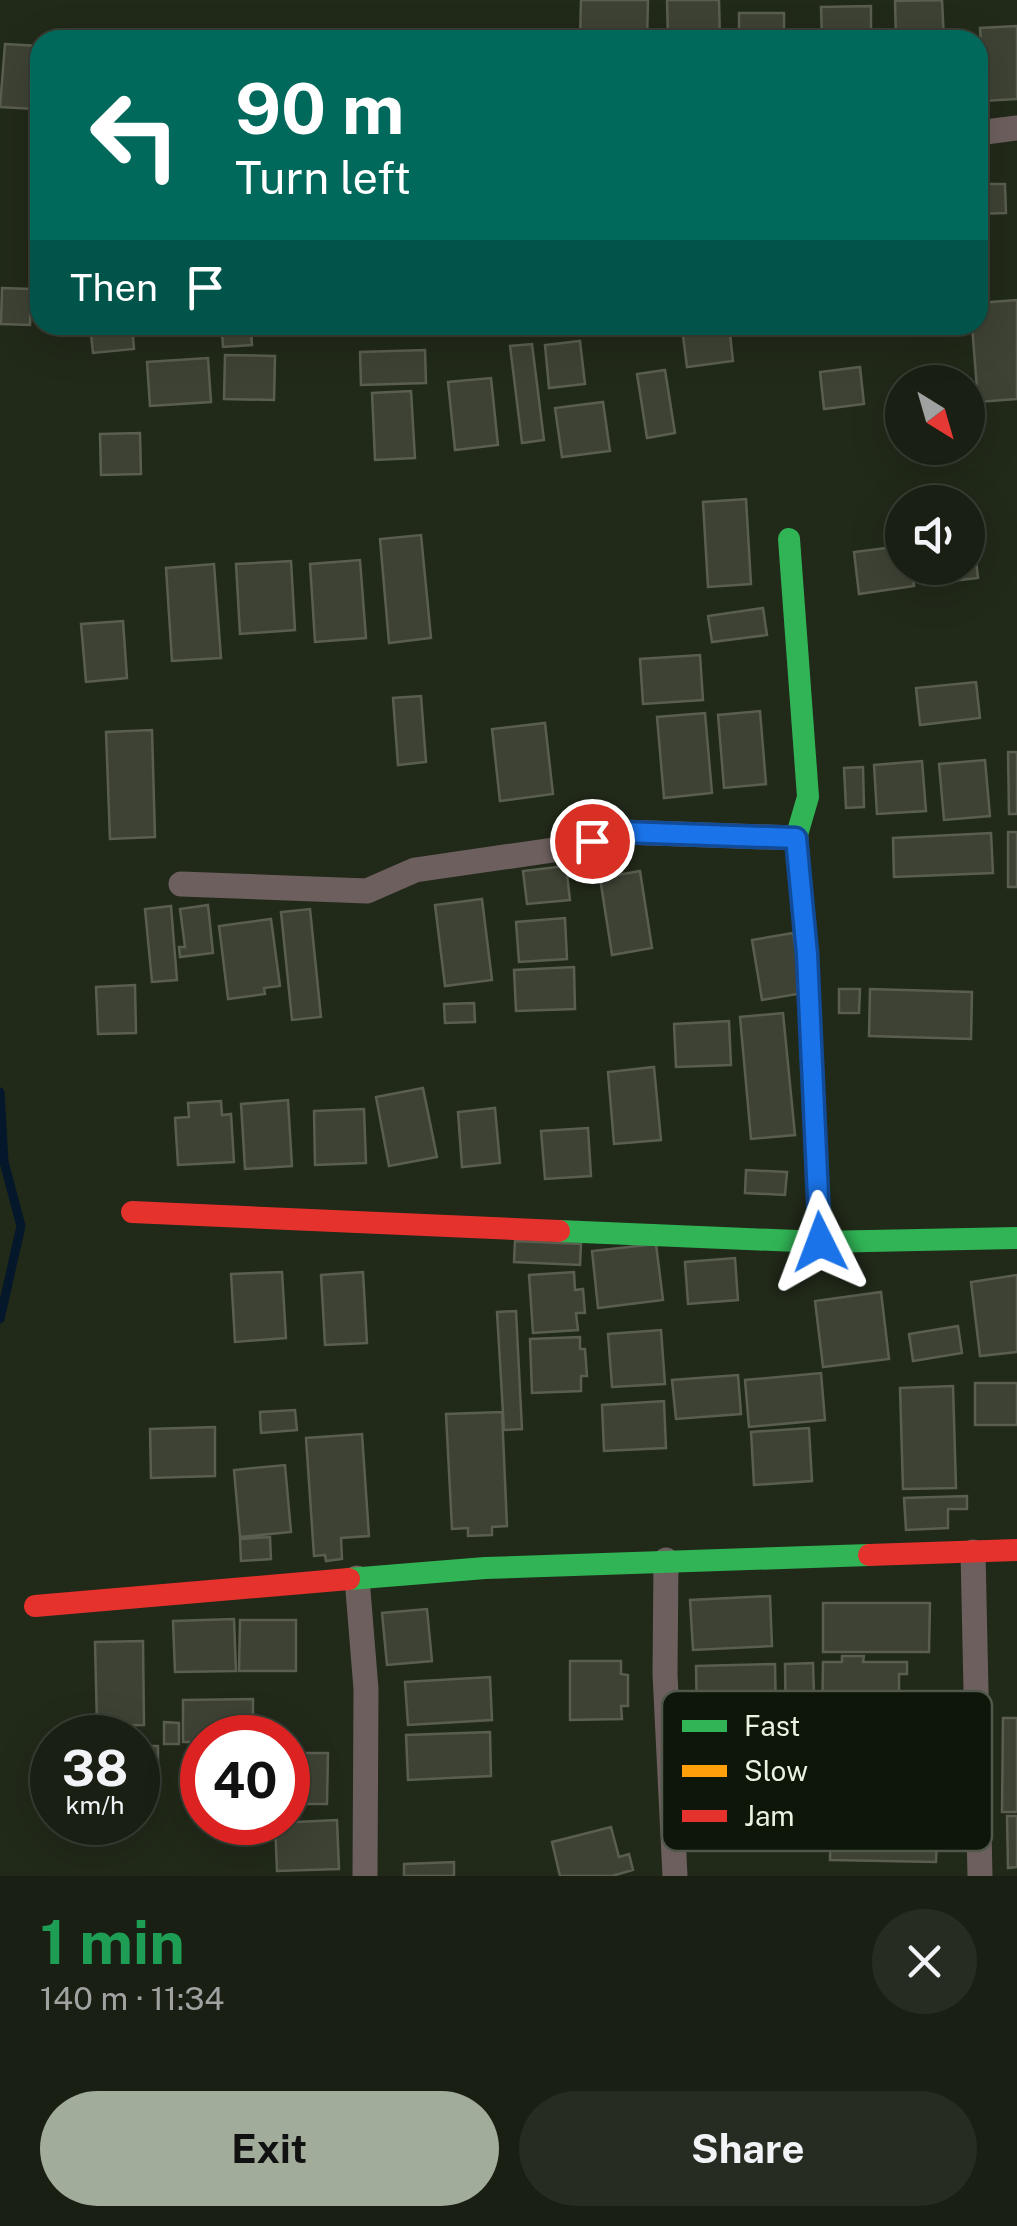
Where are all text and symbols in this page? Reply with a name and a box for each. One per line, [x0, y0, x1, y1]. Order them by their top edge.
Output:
text: 90 m [235, 67, 405, 150]
icon: left [70, 70, 200, 200]
text: Turn left [235, 151, 411, 204]
icon: arrive [178, 260, 233, 315]
text: Then [70, 265, 158, 310]
north arrow [885, 365, 985, 465]
map controls [885, 365, 985, 585]
button: sound [885, 485, 985, 585]
pin [550, 799, 635, 884]
icon: arrive [565, 814, 620, 869]
position arrow [768, 1190, 872, 1294]
legend [662, 1691, 992, 1851]
text: Fast [744, 1709, 800, 1742]
speed limit sign: 40 [180, 1715, 310, 1845]
text: 38 [62, 1738, 128, 1797]
text: Slow [744, 1754, 808, 1787]
text: km/h [66, 1790, 124, 1820]
text: Jam [744, 1799, 795, 1832]
text: 1 min [40, 1907, 185, 1978]
button: close [872, 1909, 977, 2014]
text: 140 m · 11:34 [40, 1980, 224, 2017]
button: Exit [40, 2091, 499, 2206]
button: Share [519, 2091, 977, 2206]

